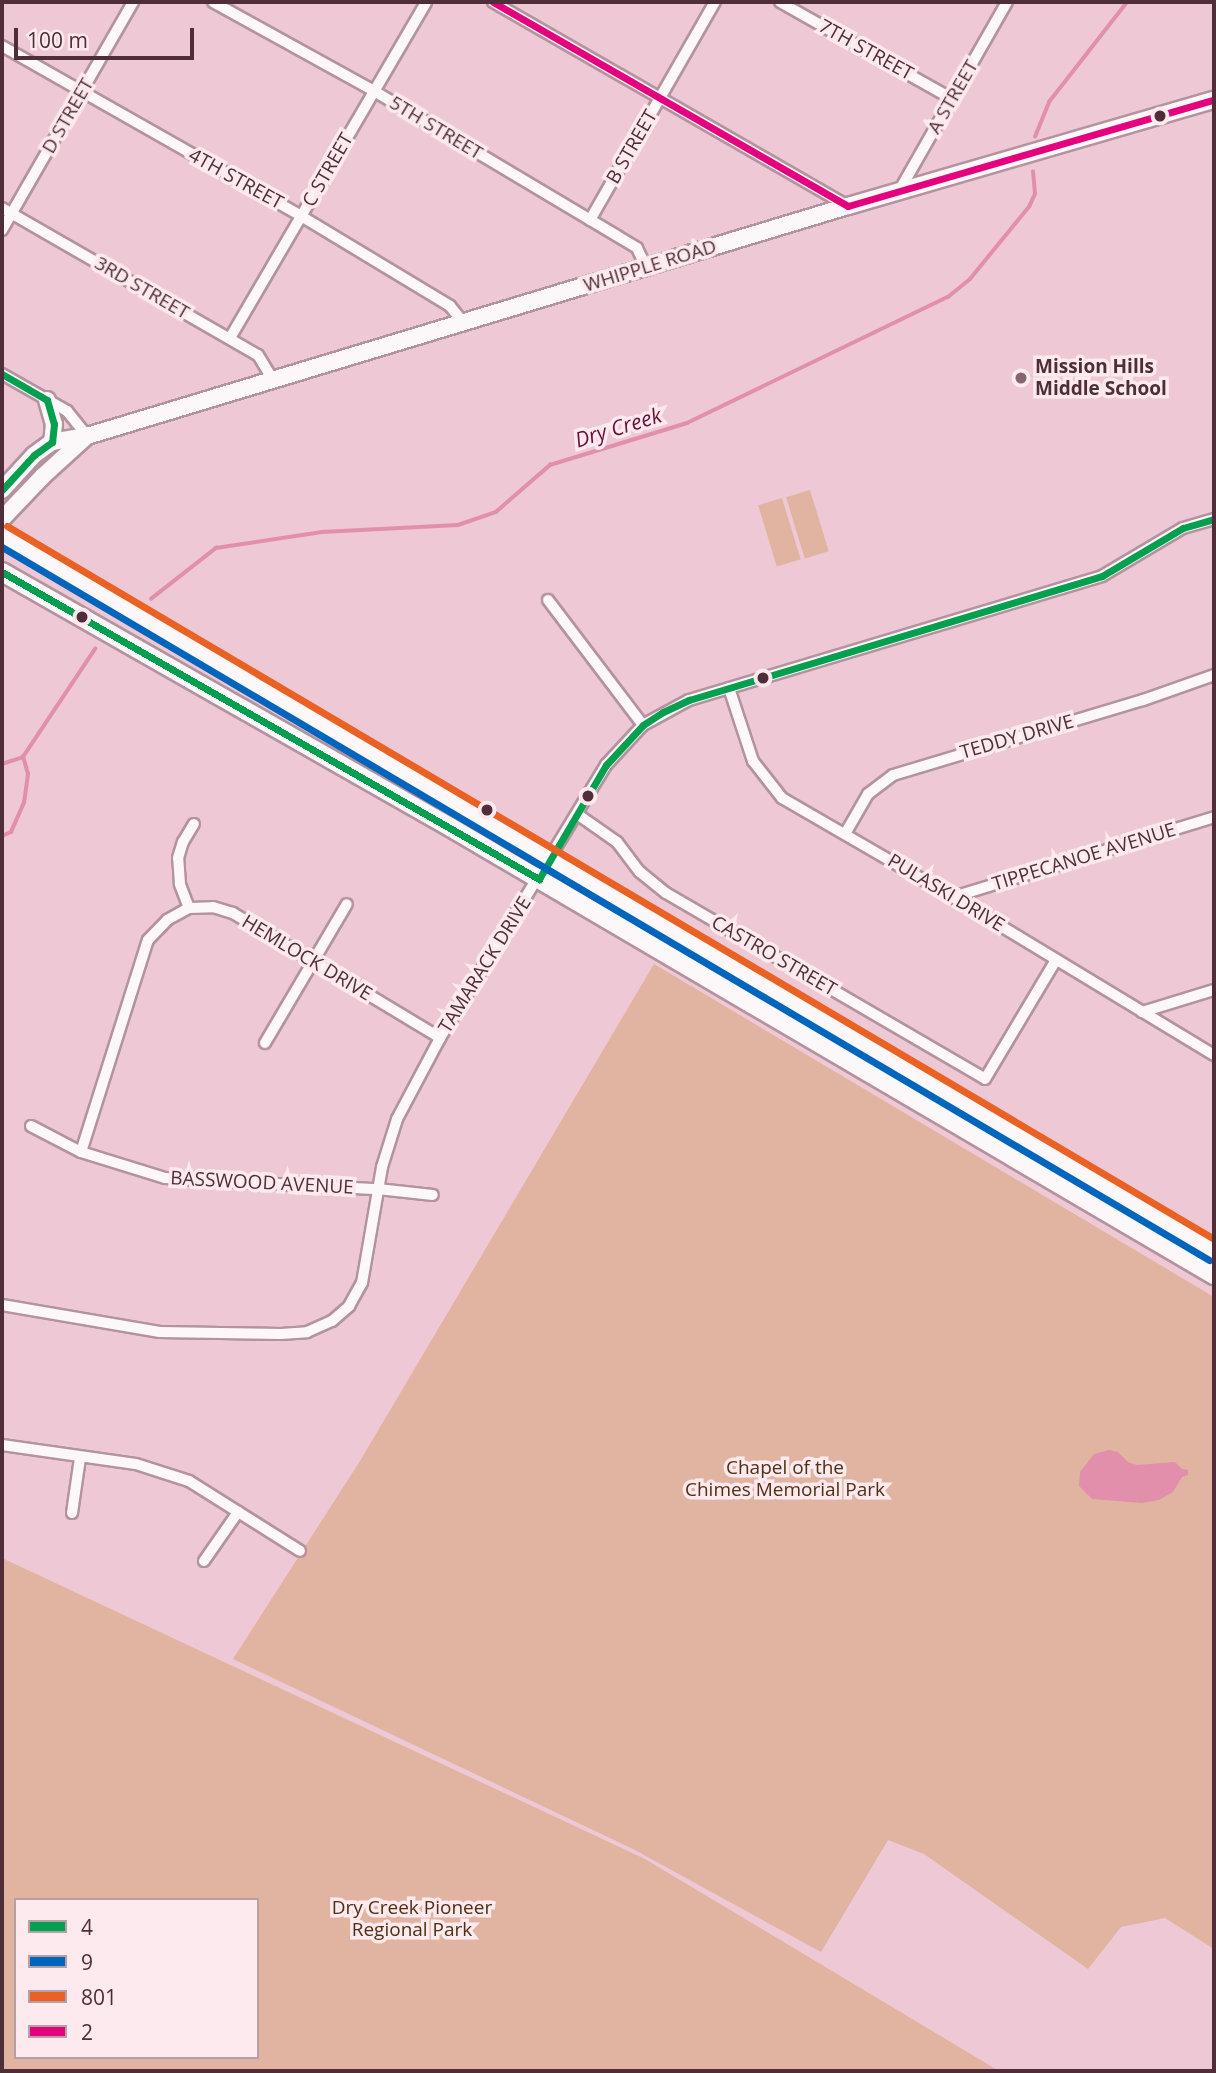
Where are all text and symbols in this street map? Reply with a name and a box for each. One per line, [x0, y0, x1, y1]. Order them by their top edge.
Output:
scale bar [18, 14, 198, 58]
street label: 7TH STREET [815, 15, 917, 85]
text: 100 m [27, 26, 88, 54]
street label: A STREET [923, 56, 983, 138]
street label: D STREET [37, 74, 99, 158]
street label: 5TH STREET [385, 91, 487, 165]
street label: B STREET [602, 106, 662, 188]
unlabelled marker [1153, 109, 1167, 123]
street label: C STREET [298, 129, 358, 211]
street label: 4TH STREET [185, 144, 287, 214]
street label: WHIPPLE ROAD [581, 235, 719, 297]
street label: 3RD STREET [91, 252, 193, 324]
place label: Mission Hills Middle School [1035, 356, 1167, 400]
marker: Mission Hills Middle School [1013, 370, 1029, 386]
water label: Dry Creek [572, 402, 664, 452]
unlabelled marker [75, 610, 89, 624]
unlabelled marker [756, 671, 770, 685]
street label: TEDDY DRIVE [958, 710, 1076, 764]
unlabelled marker [581, 789, 595, 803]
unlabelled marker [480, 803, 494, 817]
street label: TIPPECANOE AVENUE [990, 818, 1178, 896]
street label: PULASKI DRIVE [883, 849, 1009, 937]
street label: TAMARACK DRIVE [434, 893, 536, 1037]
street label: HEMLOCK DRIVE [238, 910, 376, 1006]
street label: CASTRO STREET [707, 911, 841, 1001]
street label: BASSWOOD AVENUE [170, 1167, 354, 1199]
park label: Chapel of the Chimes Memorial Park [685, 1457, 885, 1501]
park label: Dry Creek Pioneer Regional Park [332, 1897, 492, 1941]
legend [14, 1898, 259, 2059]
text: 4 [81, 1913, 93, 1941]
text: 9 [81, 1948, 93, 1976]
text: 801 [81, 1983, 117, 2011]
text: 2 [81, 2018, 93, 2046]

